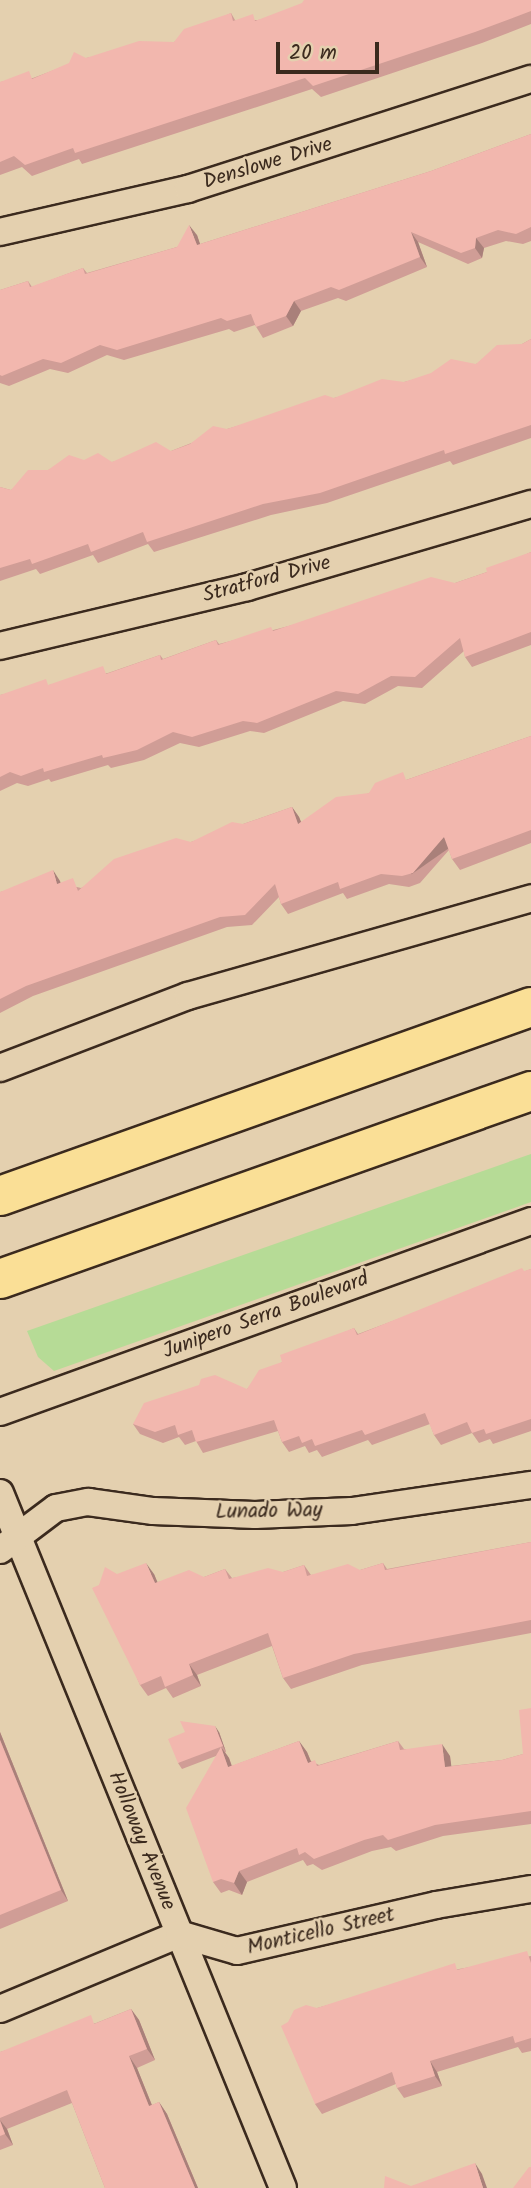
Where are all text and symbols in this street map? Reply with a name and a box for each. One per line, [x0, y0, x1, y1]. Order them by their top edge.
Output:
scale bar [279, 28, 382, 72]
text: 20 m [289, 37, 337, 70]
street label: Denslowe Drive [200, 132, 336, 196]
street label: Stratford Drive [200, 551, 334, 609]
street label: Junipero Serra Boulevard [160, 1267, 372, 1365]
street label: Lunado Way [215, 1498, 323, 1526]
street label: Holloway Avenue [102, 1768, 180, 1914]
street label: Monticello Street [245, 1903, 397, 1961]

